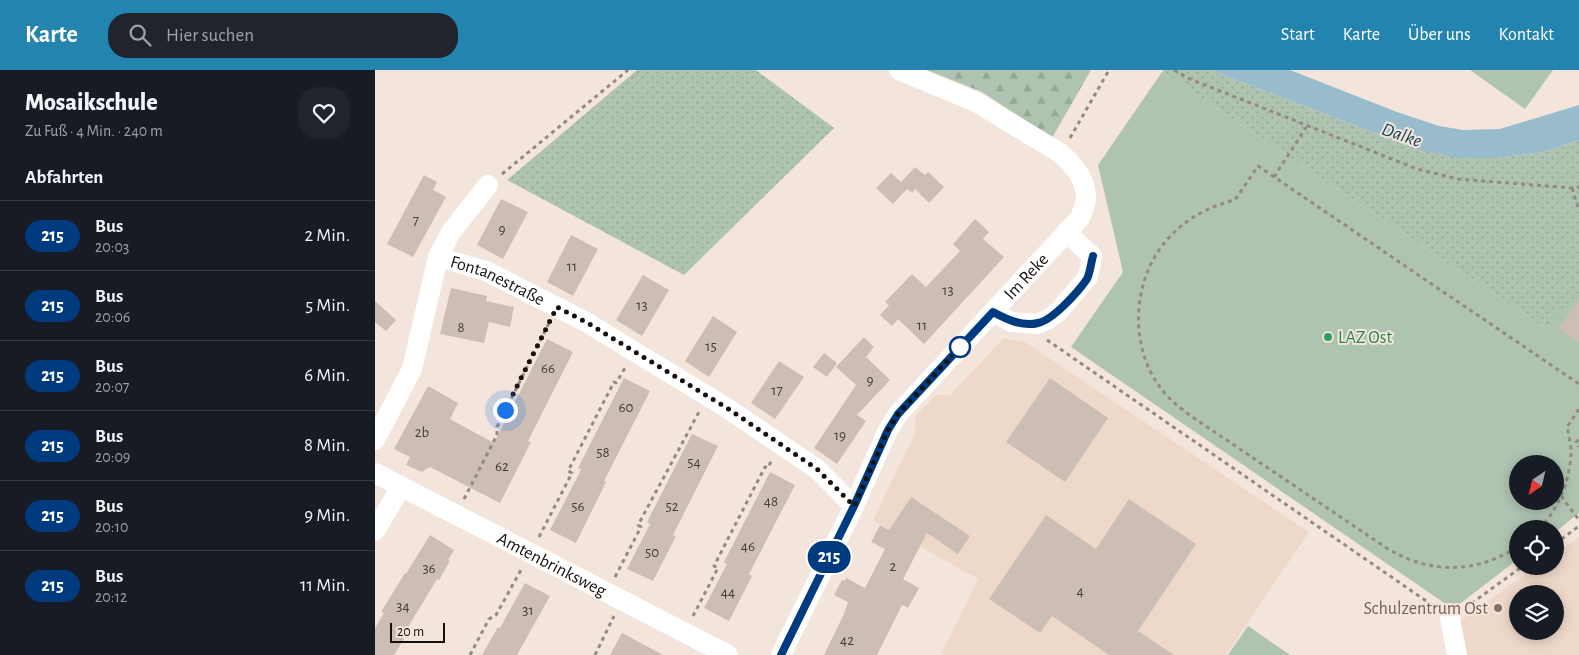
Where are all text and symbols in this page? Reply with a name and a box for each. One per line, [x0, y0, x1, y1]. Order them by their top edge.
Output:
search box [108, 13, 458, 58]
icon: search [126, 21, 154, 49]
text: Karte [25, 23, 78, 47]
text: Hier suchen [166, 26, 254, 45]
text: Start [1281, 26, 1315, 44]
text: Karte [1343, 26, 1380, 44]
text: Über uns [1408, 26, 1471, 44]
text: Kontakt [1499, 26, 1554, 44]
button: heart [298, 87, 350, 139]
text: Mosaikschule [25, 91, 158, 115]
water label: Dalke [1379, 120, 1424, 151]
text: Zu Fuß · 4 Min. · 240 m [25, 123, 163, 139]
text: Abfahrten [25, 168, 103, 187]
house number: 7 [413, 213, 419, 228]
text: Bus [95, 217, 123, 236]
house number: 9 [498, 222, 506, 237]
text: 2 Min. [304, 226, 350, 245]
text: 215 [41, 227, 64, 245]
text: 20:03 [95, 239, 129, 255]
street label: Im Reke [1001, 250, 1052, 304]
street label: Fontanestraße [448, 253, 547, 309]
house number: 11 [567, 259, 577, 274]
house number: 13 [942, 283, 954, 298]
text: Bus [95, 287, 123, 306]
text: 5 Min. [305, 296, 350, 315]
text: 215 [41, 297, 64, 315]
house number: 13 [636, 298, 648, 313]
text: 20:06 [95, 309, 130, 325]
house number: 11 [917, 318, 927, 333]
house number: 8 [457, 320, 465, 335]
place label: LAZ Ost [1338, 329, 1392, 347]
marker: LAZ Ost [1322, 331, 1334, 343]
unlabelled marker [949, 336, 971, 358]
house number: 15 [705, 339, 717, 354]
text: Bus [95, 357, 123, 376]
house number: 66 [541, 361, 555, 376]
text: 6 Min. [304, 366, 350, 385]
text: 215 [41, 367, 64, 385]
house number: 9 [866, 373, 874, 388]
text: 20:07 [95, 379, 130, 395]
house number: 17 [771, 383, 783, 398]
your location [493, 398, 518, 423]
house number: 60 [619, 400, 634, 415]
house number: 2b [415, 425, 430, 440]
text: Bus [95, 427, 123, 446]
house number: 19 [834, 428, 846, 443]
text: 8 Min. [304, 436, 350, 455]
text: 215 [41, 437, 64, 455]
house number: 58 [596, 445, 610, 460]
text: 20:09 [95, 449, 130, 465]
house number: 54 [687, 455, 701, 470]
north arrow [1509, 455, 1564, 510]
map controls [1509, 455, 1564, 640]
house number: 62 [495, 459, 509, 474]
house number: 48 [764, 494, 778, 509]
text: Bus [95, 497, 123, 516]
house number: 56 [571, 499, 585, 514]
house number: 52 [665, 499, 679, 514]
text: 9 Min. [304, 506, 350, 525]
text: 215 [41, 507, 64, 525]
text: 20:10 [95, 519, 128, 535]
button: locate [1509, 520, 1564, 575]
street label: Amtenbrinksweg [494, 530, 609, 601]
house number: 46 [741, 539, 755, 554]
line badge: 215 [800, 541, 858, 573]
house number: 50 [645, 545, 659, 560]
text: 215 [818, 548, 840, 566]
house number: 2 [890, 559, 897, 574]
house number: 36 [422, 561, 436, 576]
text: Bus [95, 567, 123, 586]
text: 11 Min. [300, 576, 350, 595]
text: 215 [41, 577, 64, 595]
house number: 4 [1076, 584, 1084, 599]
house number: 44 [721, 585, 735, 600]
button: layers [1509, 585, 1564, 640]
text: 20:12 [95, 589, 127, 605]
house number: 34 [396, 599, 410, 614]
place label: Schulzentrum Ost [1363, 600, 1488, 618]
marker: Schulzentrum Ost [1492, 602, 1504, 614]
house number: 31 [522, 603, 534, 618]
scale bar [390, 620, 445, 643]
text: 20 m [397, 625, 424, 639]
house number: 42 [840, 633, 854, 648]

